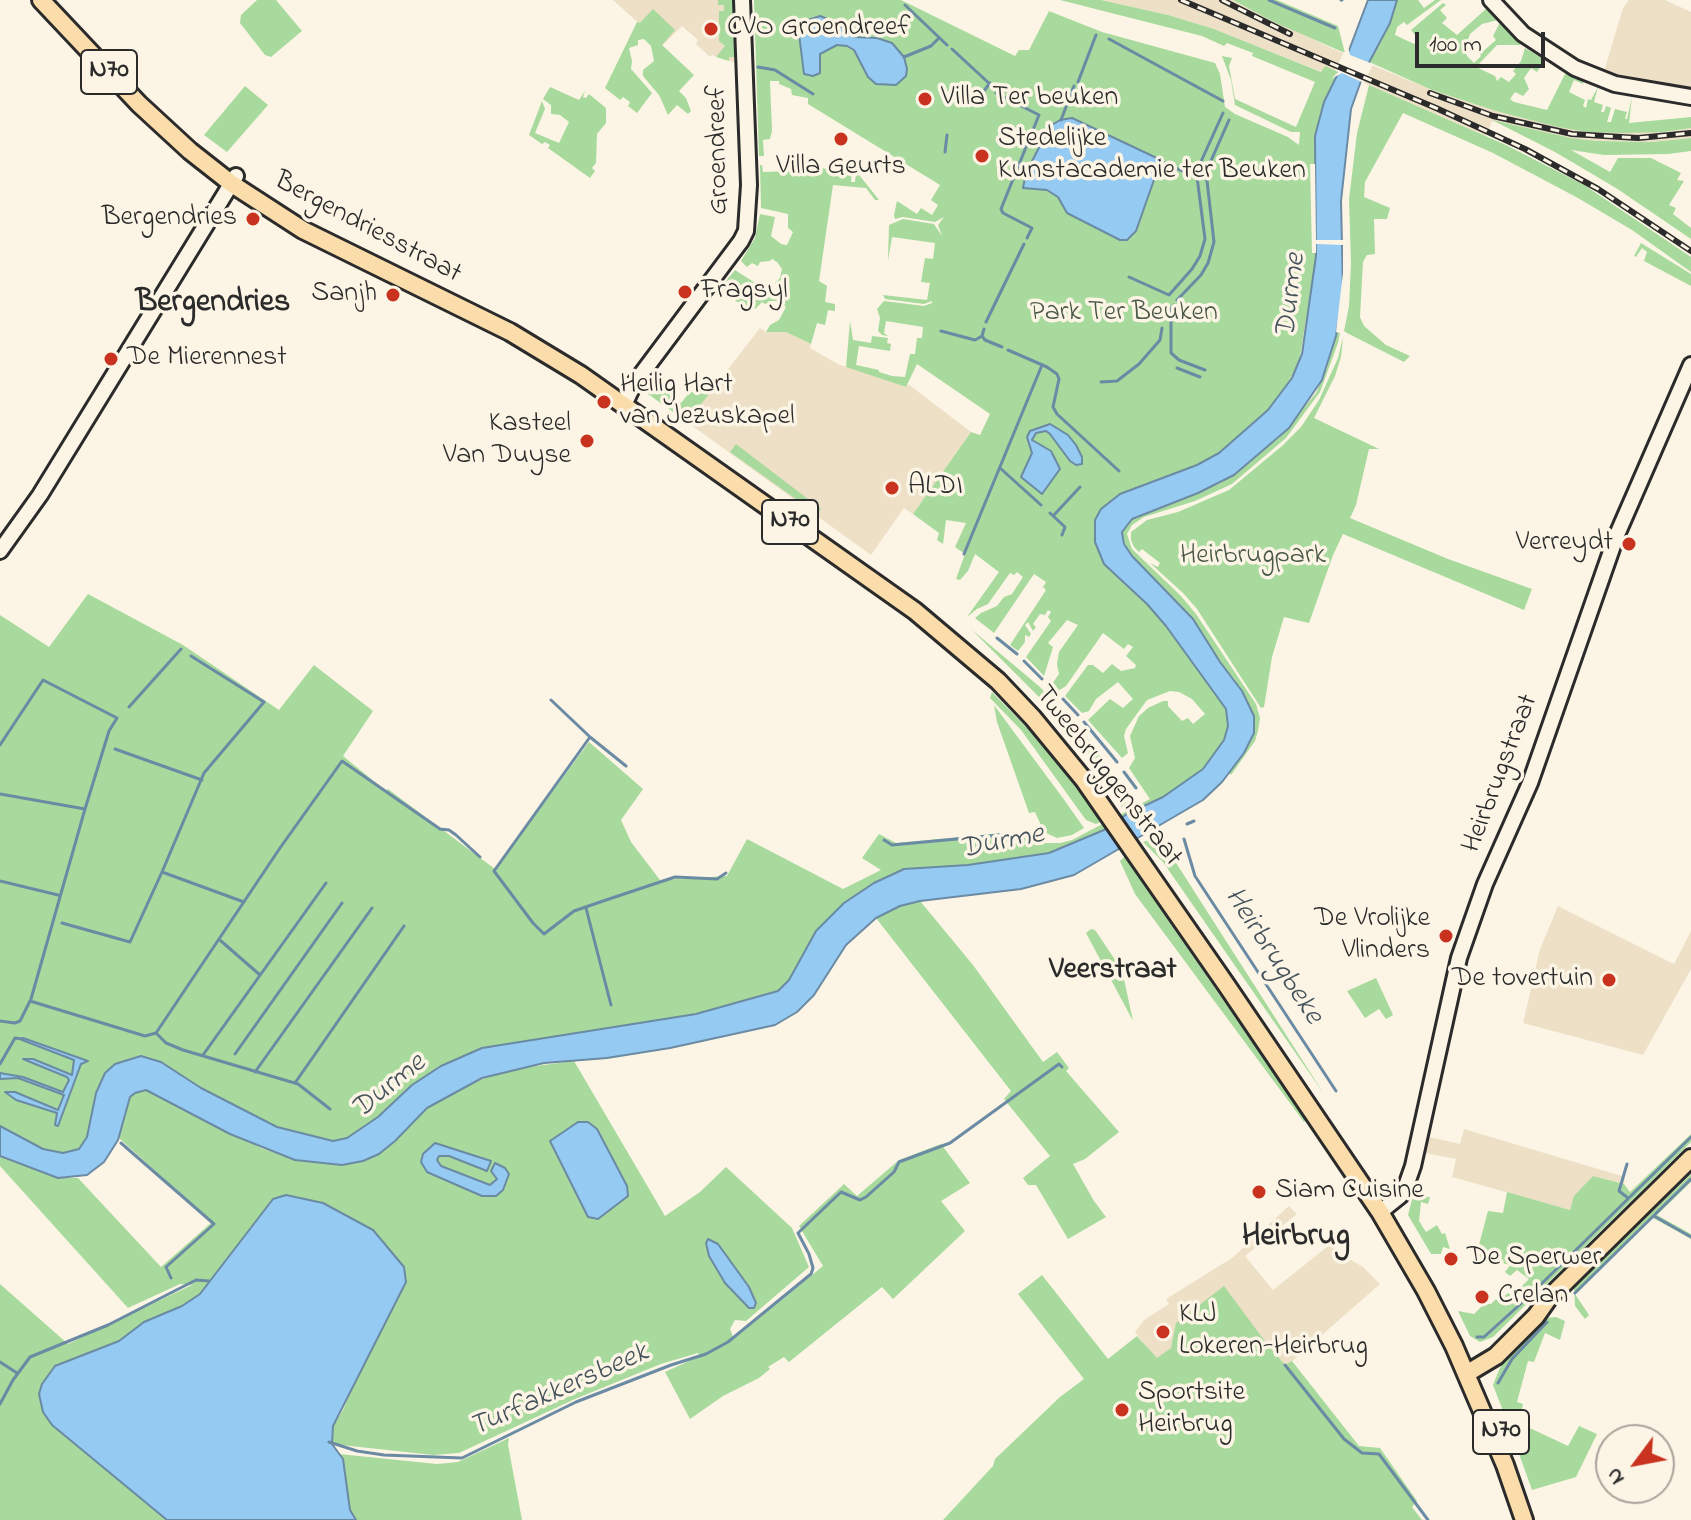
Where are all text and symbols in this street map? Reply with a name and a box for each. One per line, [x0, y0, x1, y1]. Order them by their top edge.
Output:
place label: CVO Groendreef [727, 12, 911, 46]
scale bar [1419, 16, 1549, 66]
marker: CVO Groendreef [702, 20, 720, 38]
text: 100 m [1429, 28, 1482, 63]
road number: N70 [81, 50, 137, 94]
place label: Villa Ter beuken [941, 82, 1118, 116]
street label: Groendreef [702, 85, 738, 215]
marker: Villa Ter beuken [916, 90, 934, 108]
place label: Stedelijke Kunstacademie ter Beuken [998, 123, 1306, 189]
marker: Villa Geurts [832, 130, 850, 148]
marker: Stedelijke Kunstacademie ter Beuken [973, 147, 991, 165]
place label: Villa Geurts [776, 151, 906, 185]
street label: Bergendriesstraat [268, 166, 466, 292]
place label: Bergendries [102, 202, 237, 236]
marker: Bergendries [244, 210, 262, 228]
water label: Durme [1270, 252, 1316, 340]
place label: Fragsyl [701, 275, 788, 309]
place label: Sanjh [311, 278, 377, 312]
marker: Fragsyl [676, 283, 694, 301]
district label: Bergendries [136, 286, 290, 324]
marker: Sanjh [384, 286, 402, 304]
park label: Park Ter Beuken [1030, 297, 1218, 331]
place label: De Mierennest [127, 342, 287, 376]
marker: De Mierennest [102, 350, 120, 368]
place label: Heilig Hart van Jezuskapel [620, 369, 795, 435]
marker: Heilig Hart van Jezuskapel [595, 393, 613, 411]
place label: Kasteel Van Duyse [443, 408, 571, 474]
marker: Kasteel Van Duyse [578, 432, 596, 450]
place label: ALDI [908, 471, 963, 505]
marker: ALDI [883, 479, 901, 497]
road number: N70 [762, 500, 818, 544]
place label: Verreydt [1516, 527, 1613, 561]
marker: Verreydt [1620, 535, 1638, 553]
park label: Heirbrugpark [1180, 540, 1326, 574]
street label: Tweebruggenstraat [1026, 680, 1188, 874]
street label: Heirbrugstraat [1456, 690, 1548, 858]
water label: Durme [957, 818, 1047, 870]
water label: Heirbrugbeke [1214, 882, 1330, 1032]
place label: De Vrolijke Vlinders [1314, 903, 1430, 969]
marker: De Vrolijke Vlinders [1437, 927, 1455, 945]
district label: Veerstraat [1049, 954, 1177, 990]
place label: De tovertuin [1452, 963, 1593, 997]
marker: De tovertuin [1600, 971, 1618, 989]
water label: Durme [346, 1047, 434, 1129]
place label: Siam Cuisine [1275, 1175, 1424, 1209]
marker: Siam Cuisine [1250, 1183, 1268, 1201]
district label: Heirbrug [1242, 1220, 1350, 1258]
place label: De Sperwer [1467, 1242, 1601, 1276]
marker: De Sperwer [1442, 1250, 1460, 1268]
place label: Crelan [1498, 1280, 1568, 1314]
marker: Crelan [1473, 1288, 1491, 1306]
place label: KLJ Lokeren-Heirbrug [1179, 1299, 1368, 1365]
marker: KLJ Lokeren-Heirbrug [1154, 1323, 1172, 1341]
water label: Turfakkersbeek [465, 1337, 655, 1447]
place label: Sportsite Heirbrug [1138, 1377, 1245, 1443]
marker: Sportsite Heirbrug [1113, 1401, 1131, 1419]
road number: N70 [1473, 1410, 1529, 1454]
north arrow [1595, 1424, 1675, 1504]
text: N [1599, 1461, 1634, 1490]

